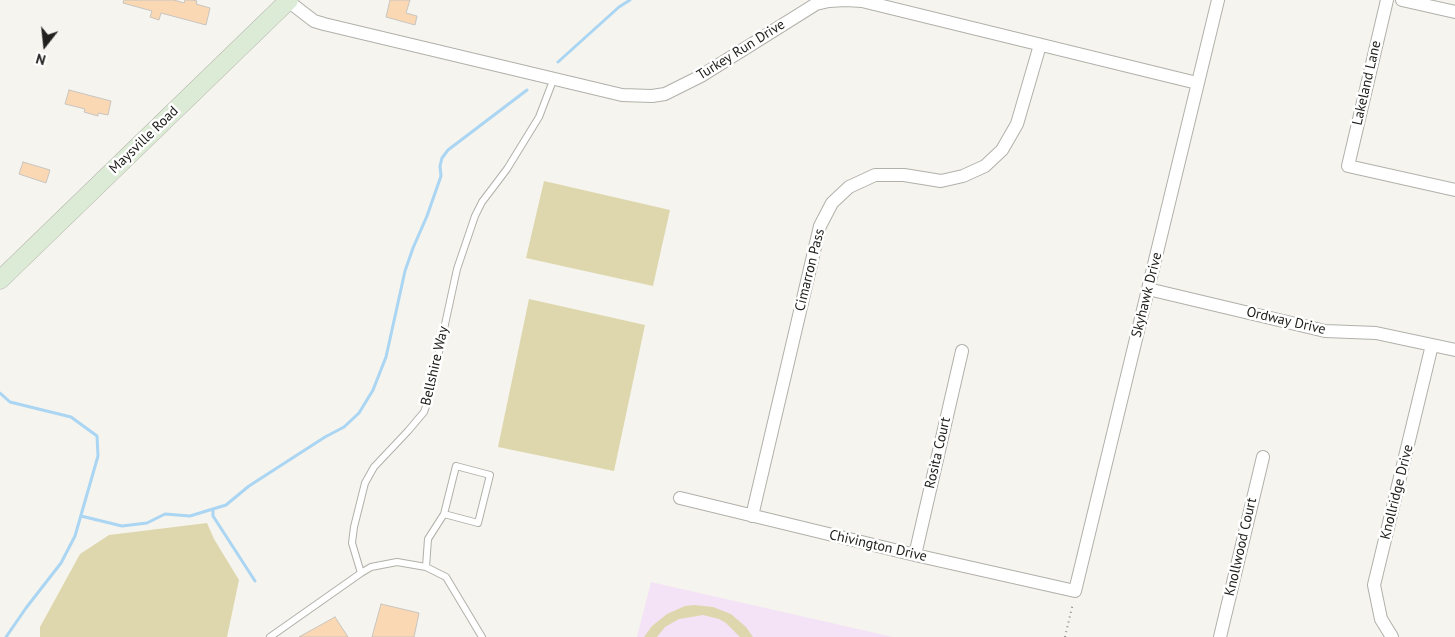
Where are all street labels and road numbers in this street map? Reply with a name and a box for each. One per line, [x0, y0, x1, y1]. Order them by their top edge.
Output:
street label: Turkey Run Drive [694, 16, 788, 84]
street label: Lakeland Lane [1349, 39, 1385, 127]
street label: Maysville Road [106, 103, 182, 177]
street label: Cimarron Pass [792, 227, 828, 313]
street label: Skyhawk Drive [1128, 251, 1166, 339]
street label: Ordway Drive [1245, 304, 1327, 338]
street label: Bellshire Way [418, 325, 452, 407]
street label: Rosita Court [922, 416, 954, 490]
street label: Knollridge Drive [1377, 443, 1417, 541]
street label: Knollwood Court [1222, 496, 1260, 598]
street label: Chivington Drive [827, 527, 929, 565]

